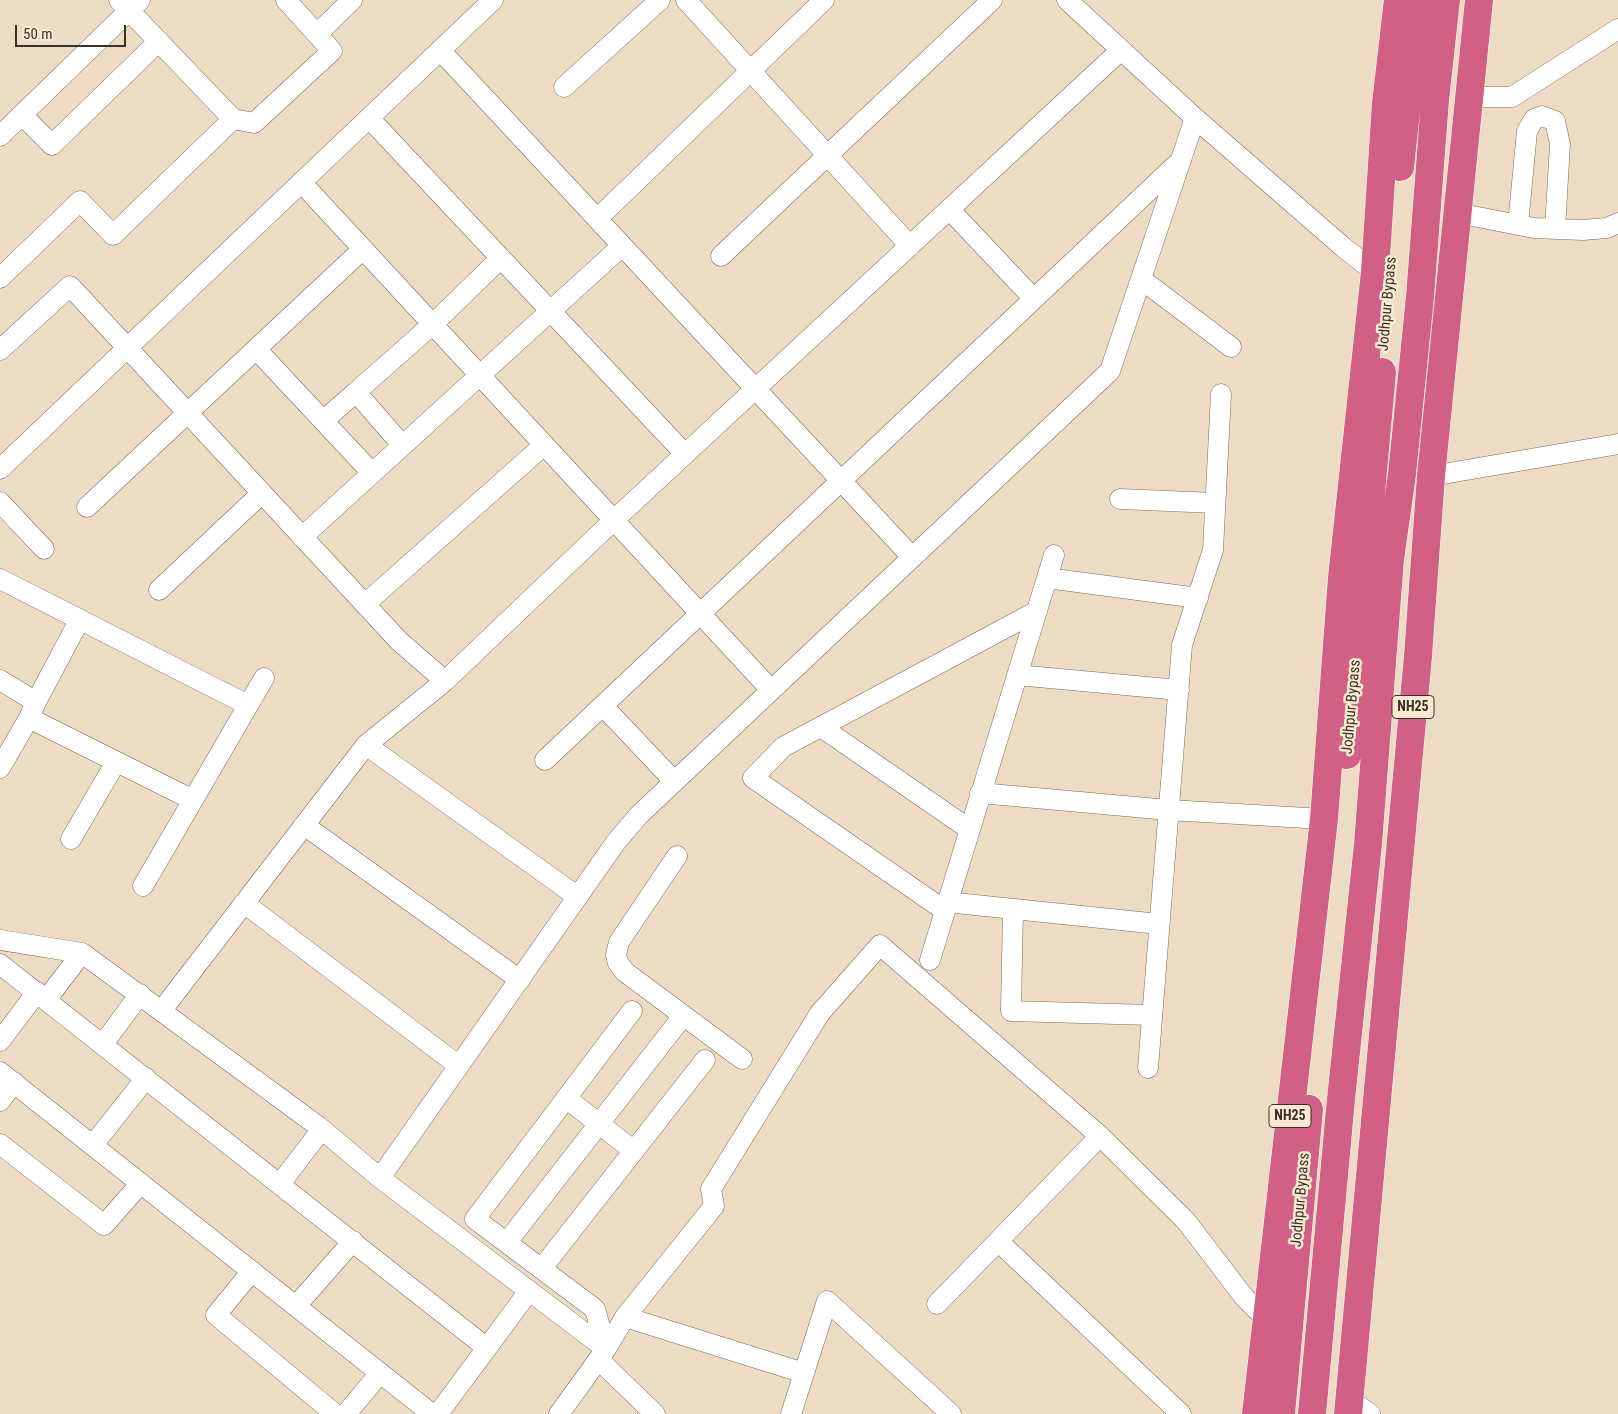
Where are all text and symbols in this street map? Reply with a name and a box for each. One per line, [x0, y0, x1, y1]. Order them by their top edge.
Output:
scale bar [18, 15, 129, 47]
text: 50 m [23, 25, 53, 43]
street label: Jodhpur Bypass [1375, 256, 1401, 352]
street label: Jodhpur Bypass [1339, 659, 1365, 755]
road number: NH25 [1392, 696, 1434, 719]
road number: NH25 [1269, 1104, 1311, 1128]
street label: Jodhpur Bypass [1288, 1152, 1314, 1248]

